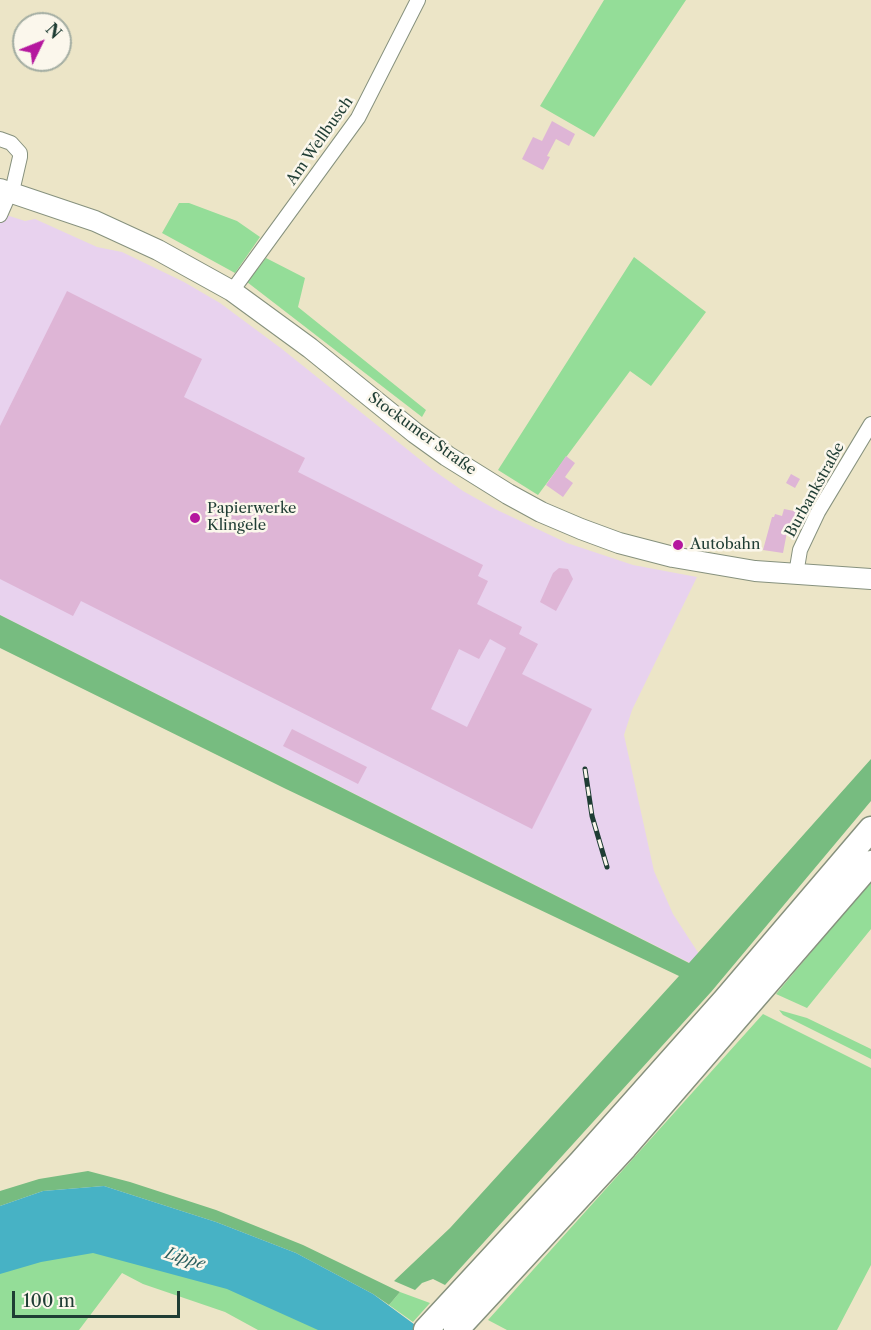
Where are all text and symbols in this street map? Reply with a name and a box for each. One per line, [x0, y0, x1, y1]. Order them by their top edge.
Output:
north arrow [12, 12, 72, 72]
text: N [42, 19, 66, 43]
street label: Am Wellbusch [283, 93, 357, 189]
street label: Stockumer Straße [364, 389, 480, 479]
street label: Burbankstraße [781, 439, 849, 541]
place label: Papierwerke Klingele [207, 500, 296, 535]
marker: Papierwerke Klingele [188, 511, 202, 525]
place label: Autobahn [690, 536, 760, 554]
marker: Autobahn [671, 538, 685, 552]
water label: Lippe [163, 1244, 207, 1274]
scale bar [15, 1279, 183, 1317]
text: 100 m [23, 1290, 75, 1312]

